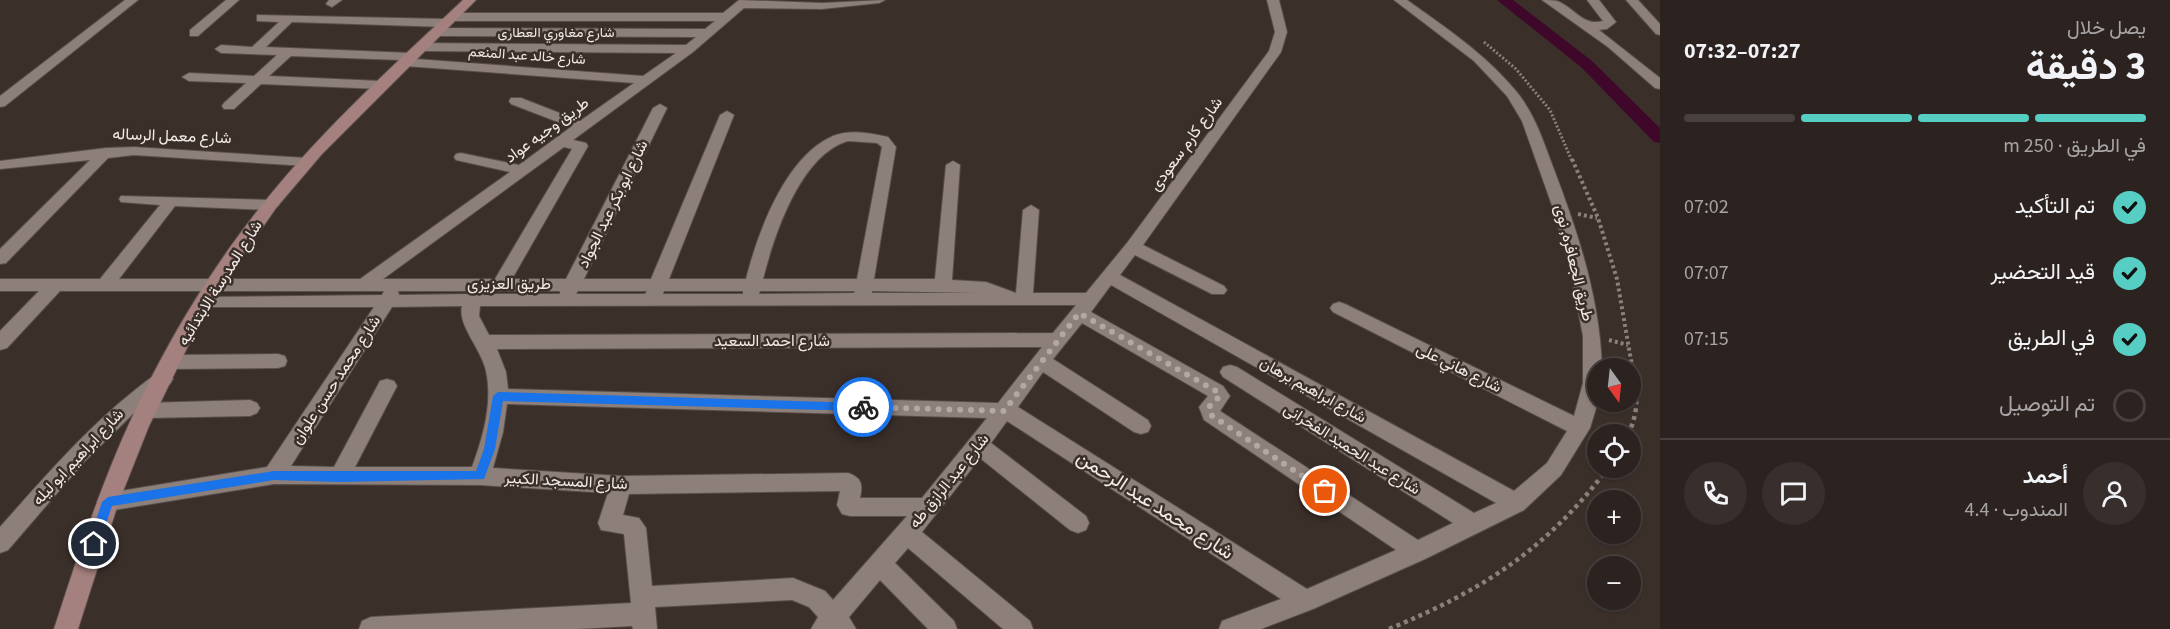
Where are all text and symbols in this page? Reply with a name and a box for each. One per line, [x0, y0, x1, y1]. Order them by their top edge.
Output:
text: يصل خلال [2067, 14, 2146, 42]
street label: شارع مغاوري العطارى [498, 23, 614, 44]
text: 07:27–07:32 [1684, 35, 1801, 67]
text: 3 دقيقة [2026, 39, 2146, 95]
street label: شارع خالد عبد المنعم [468, 42, 586, 70]
street label: طريق وجيه عواد [500, 92, 594, 168]
street label: شارع كارم سعودى [1144, 92, 1228, 196]
street label: شارع معمل الرساله [112, 123, 232, 149]
text: في الطريق · 250 m [2003, 132, 2146, 160]
street label: شارع ابو بكر عبد الجواد [572, 136, 654, 272]
text: تم التأكيد [2015, 190, 2095, 222]
icon: check [2113, 191, 2146, 224]
text: 07:02 [1684, 193, 1729, 221]
street label: طريق الجعافره, نوى [1549, 202, 1599, 324]
street label: شارع المدرسة الابتدائيه [172, 216, 268, 350]
text: قيد التحضير [1990, 256, 2095, 288]
icon: check [2113, 257, 2146, 290]
text: 07:07 [1684, 259, 1729, 287]
street label: طريق العزيزى [467, 273, 551, 295]
street label: شارع محمد حسن علوان [286, 311, 386, 449]
text: في الطريق [2008, 322, 2095, 354]
icon: check [2113, 323, 2146, 356]
text: 07:15 [1684, 325, 1729, 353]
street label: شارع احمد السعيد [714, 330, 830, 352]
street label: شارع هاني على [1412, 338, 1505, 400]
street label: شارع ابراهيم برهان [1256, 352, 1370, 428]
north arrow [1587, 358, 1641, 412]
map controls [1587, 358, 1641, 610]
courier [833, 377, 893, 437]
text: تم التوصيل [1999, 388, 2095, 420]
icon: bike [847, 391, 880, 424]
street label: شارع عبد الحميد الفخرانى [1279, 398, 1425, 500]
street label: شارع ابراهيم ابو ليله [27, 404, 129, 510]
button: locate [1587, 424, 1641, 478]
street label: شارع عبد الرازق طه [904, 429, 994, 533]
street label: شارع محمد عبد الرحمن [1071, 444, 1239, 566]
text: أحمد [2023, 460, 2068, 492]
button: phone [1684, 462, 1747, 525]
button: chat [1762, 462, 1825, 525]
button: person [2083, 462, 2146, 525]
pin [1299, 465, 1350, 516]
street label: شارع المسجد الكبير [503, 467, 628, 495]
icon: bag [1308, 474, 1341, 507]
button: + [1587, 490, 1641, 544]
text: المندوب · 4.4 [1965, 496, 2068, 524]
pin [68, 518, 119, 569]
icon: home [77, 527, 110, 560]
button: − [1587, 556, 1641, 610]

